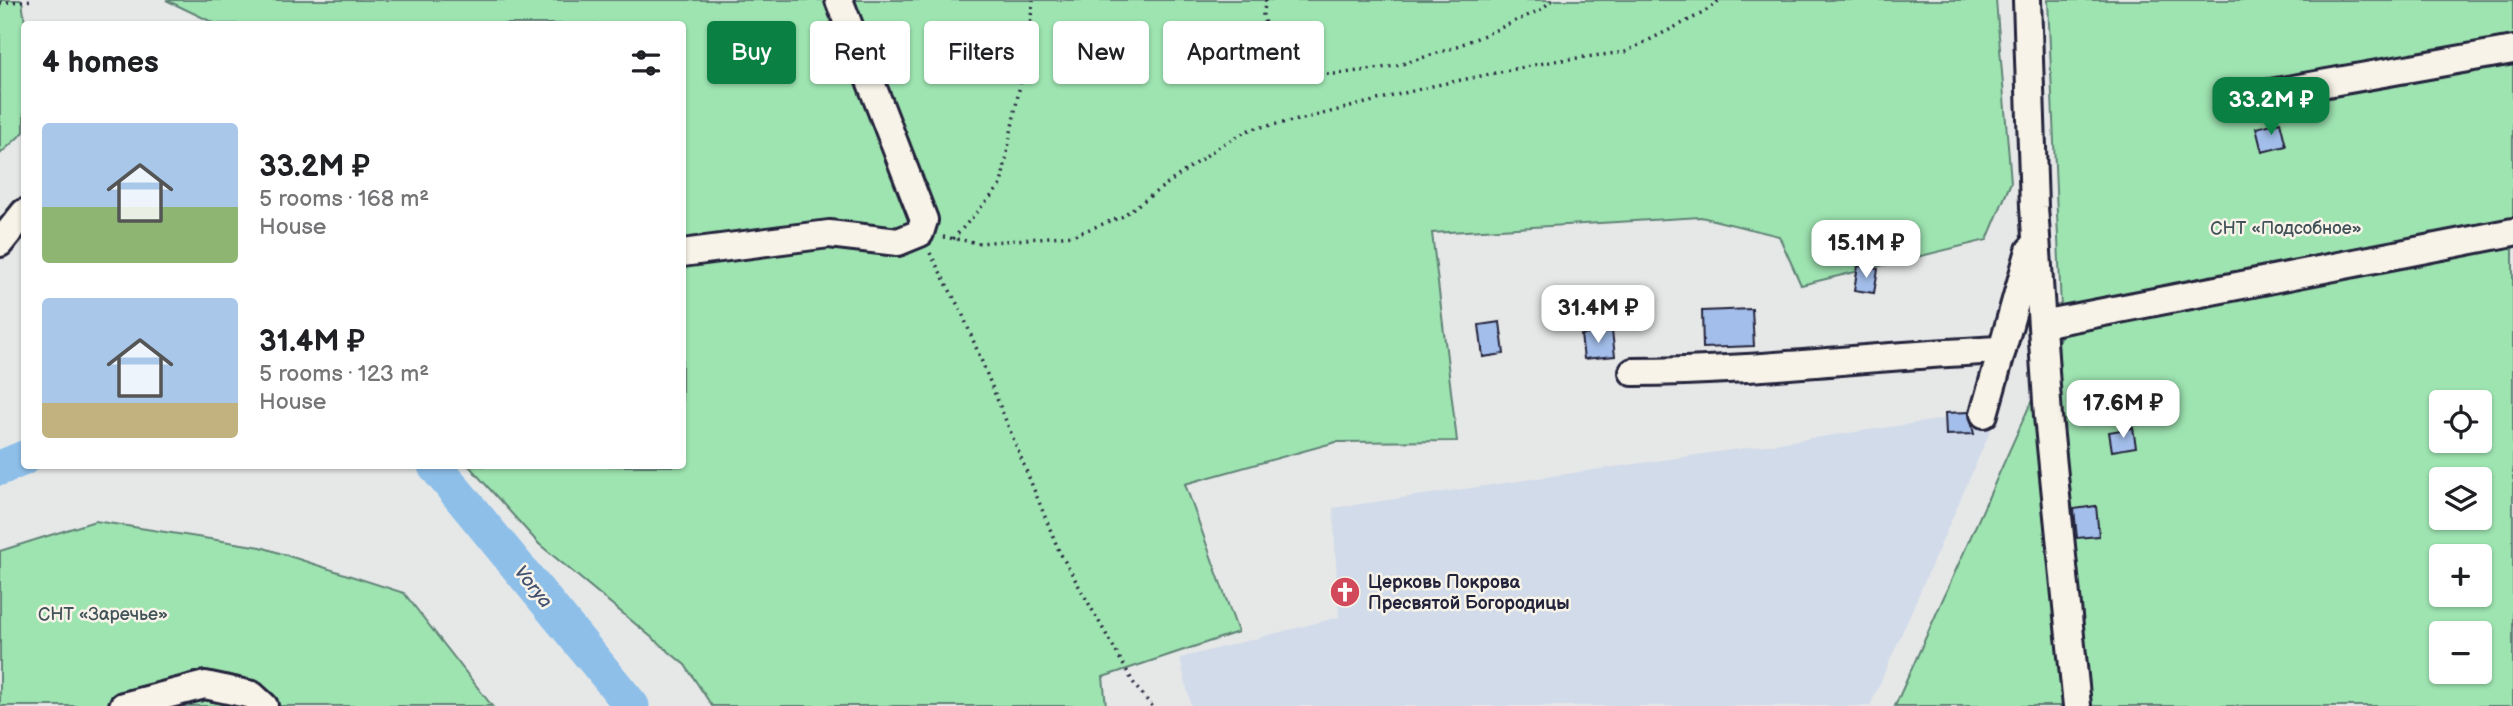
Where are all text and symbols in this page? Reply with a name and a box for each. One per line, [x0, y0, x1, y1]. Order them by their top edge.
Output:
chip: Buy [707, 21, 796, 84]
chip: Rent [810, 21, 910, 84]
chip: Filters [924, 21, 1039, 84]
chip: New [1053, 21, 1149, 84]
chip: Apartment [1163, 21, 1324, 84]
icon: filters [627, 44, 665, 82]
text: 4 homes [42, 45, 159, 81]
pin: 33.2M ₽ [2206, 78, 2336, 137]
text: 33.2M ₽ [2228, 86, 2314, 114]
text: 33.2M ₽ [259, 149, 370, 185]
icon: home [98, 151, 182, 235]
text: 5 rooms · 168 m² [259, 185, 429, 213]
text: House [259, 213, 326, 241]
park label: СНТ «Подсобное» [2210, 218, 2362, 239]
pin: 15.1M ₽ [1801, 220, 1931, 280]
text: 15.1M ₽ [1827, 229, 1905, 257]
pin: 31.4M ₽ [1533, 286, 1663, 345]
text: 31.4M ₽ [1557, 294, 1639, 322]
text: 31.4M ₽ [259, 324, 365, 360]
icon: home [98, 326, 182, 410]
text: 5 rooms · 123 m² [259, 360, 429, 388]
pin: 17.6M ₽ [2058, 380, 2188, 440]
text: House [259, 388, 326, 416]
text: 17.6M ₽ [2083, 389, 2163, 417]
map controls [2429, 390, 2492, 684]
button: locate [2429, 390, 2492, 453]
button: layers [2429, 467, 2492, 530]
button: + [2429, 544, 2492, 607]
water label: Vorya [509, 561, 557, 613]
place label: Церковь Покрова Пресвятой Богородицы [1368, 572, 1570, 614]
church icon: Церковь Покрова Пресвятой Богородицы [1328, 575, 1362, 609]
park label: СНТ «Заречье» [38, 604, 168, 625]
button: − [2429, 621, 2492, 684]

